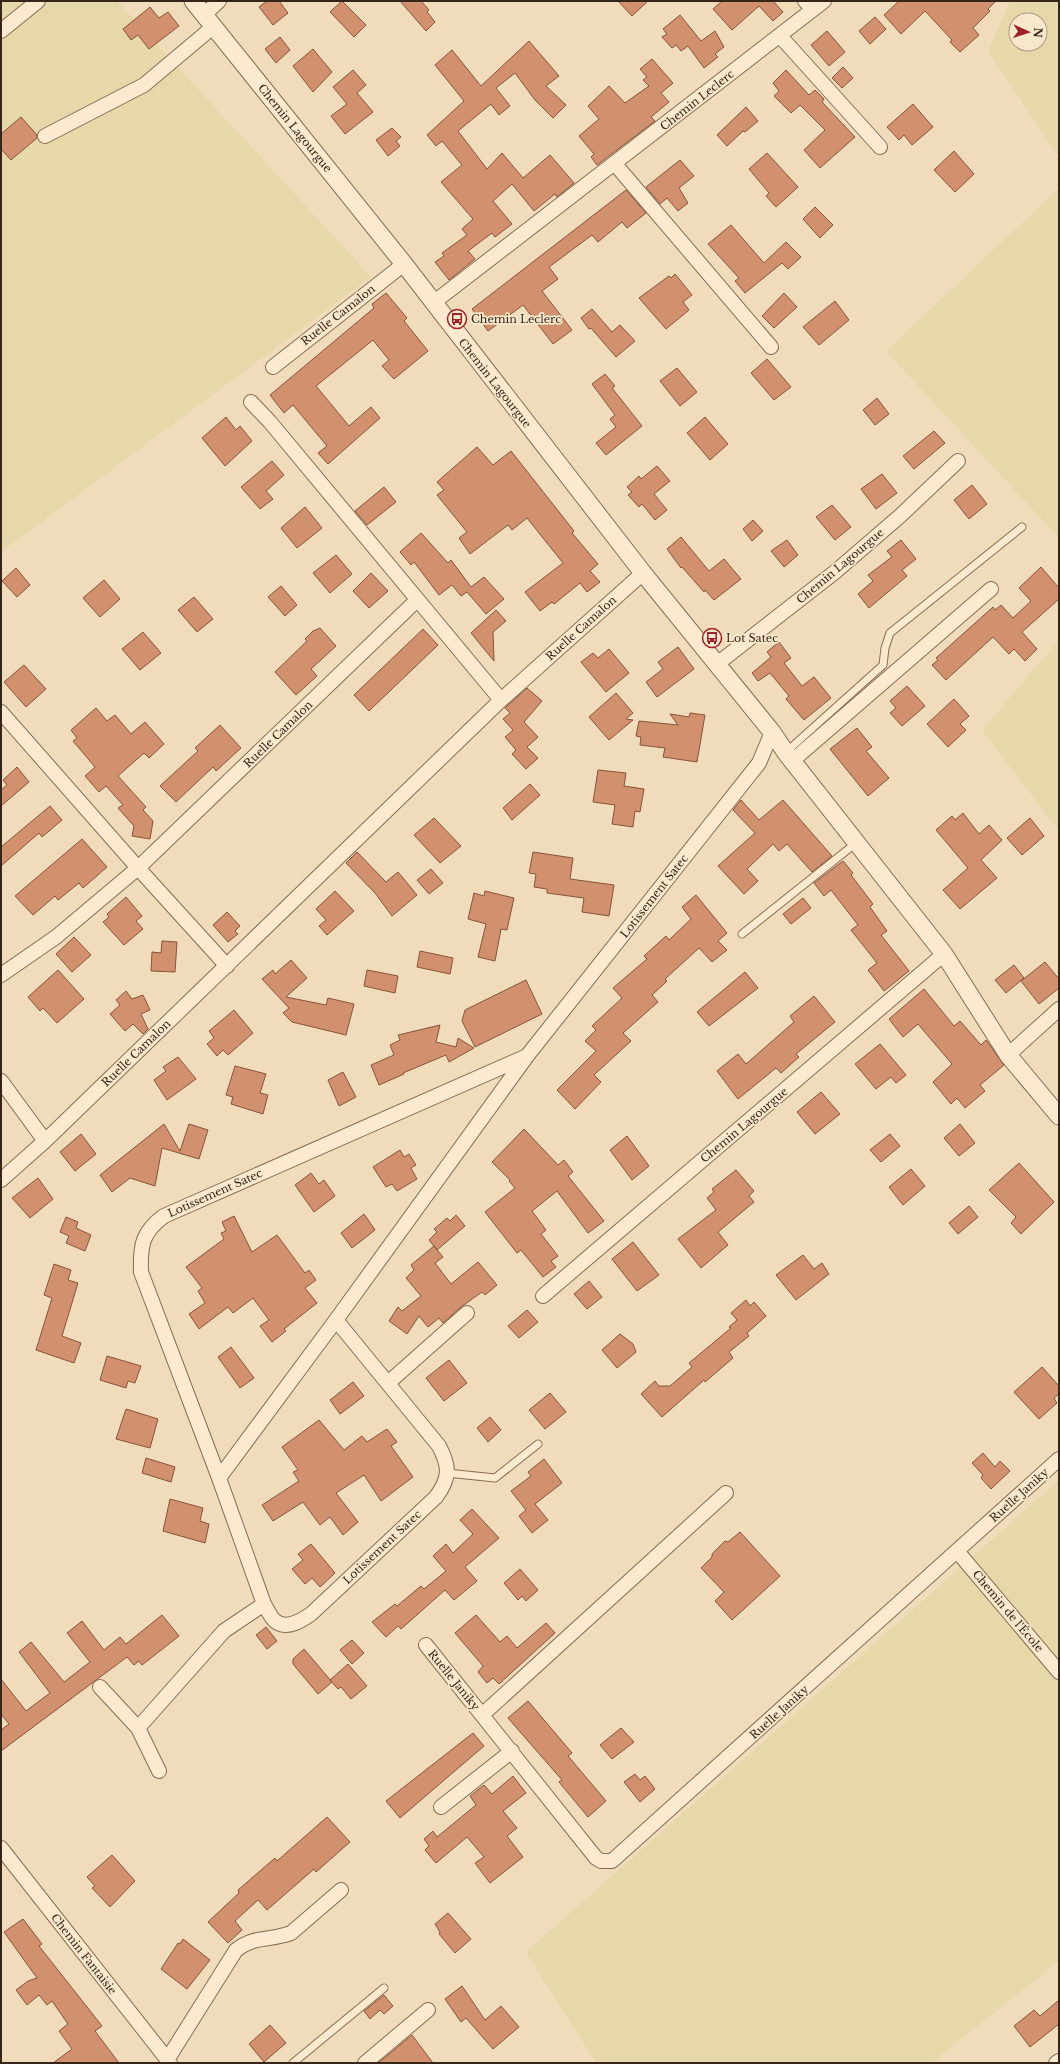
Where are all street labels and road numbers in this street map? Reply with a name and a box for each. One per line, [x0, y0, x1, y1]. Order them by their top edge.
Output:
street label: Chemin Leclerc [657, 67, 737, 133]
street label: Chemin Lagourgue [255, 81, 335, 175]
street label: Ruelle Camalon [298, 281, 378, 348]
street label: Chemin Lagourgue [456, 335, 534, 431]
street label: Chemin Lagourgue [793, 525, 887, 607]
street label: Ruelle Camalon [543, 592, 619, 663]
street label: Ruelle Camalon [241, 697, 316, 770]
street label: Lotissement Satec [617, 851, 691, 940]
street label: Ruelle Camalon [99, 1016, 174, 1089]
street label: Chemin Lagourgue [697, 1084, 791, 1166]
street label: Lotissement Satec [166, 1166, 265, 1220]
street label: Ruelle Janiky [987, 1465, 1051, 1525]
street label: Lotissement Satec [340, 1507, 424, 1587]
street label: Chemin de l'École [970, 1567, 1046, 1655]
street label: Ruelle Janiky [425, 1647, 483, 1713]
street label: Ruelle Janiky [747, 1682, 811, 1742]
street label: Chemin Fantaisie [48, 1911, 120, 1997]

